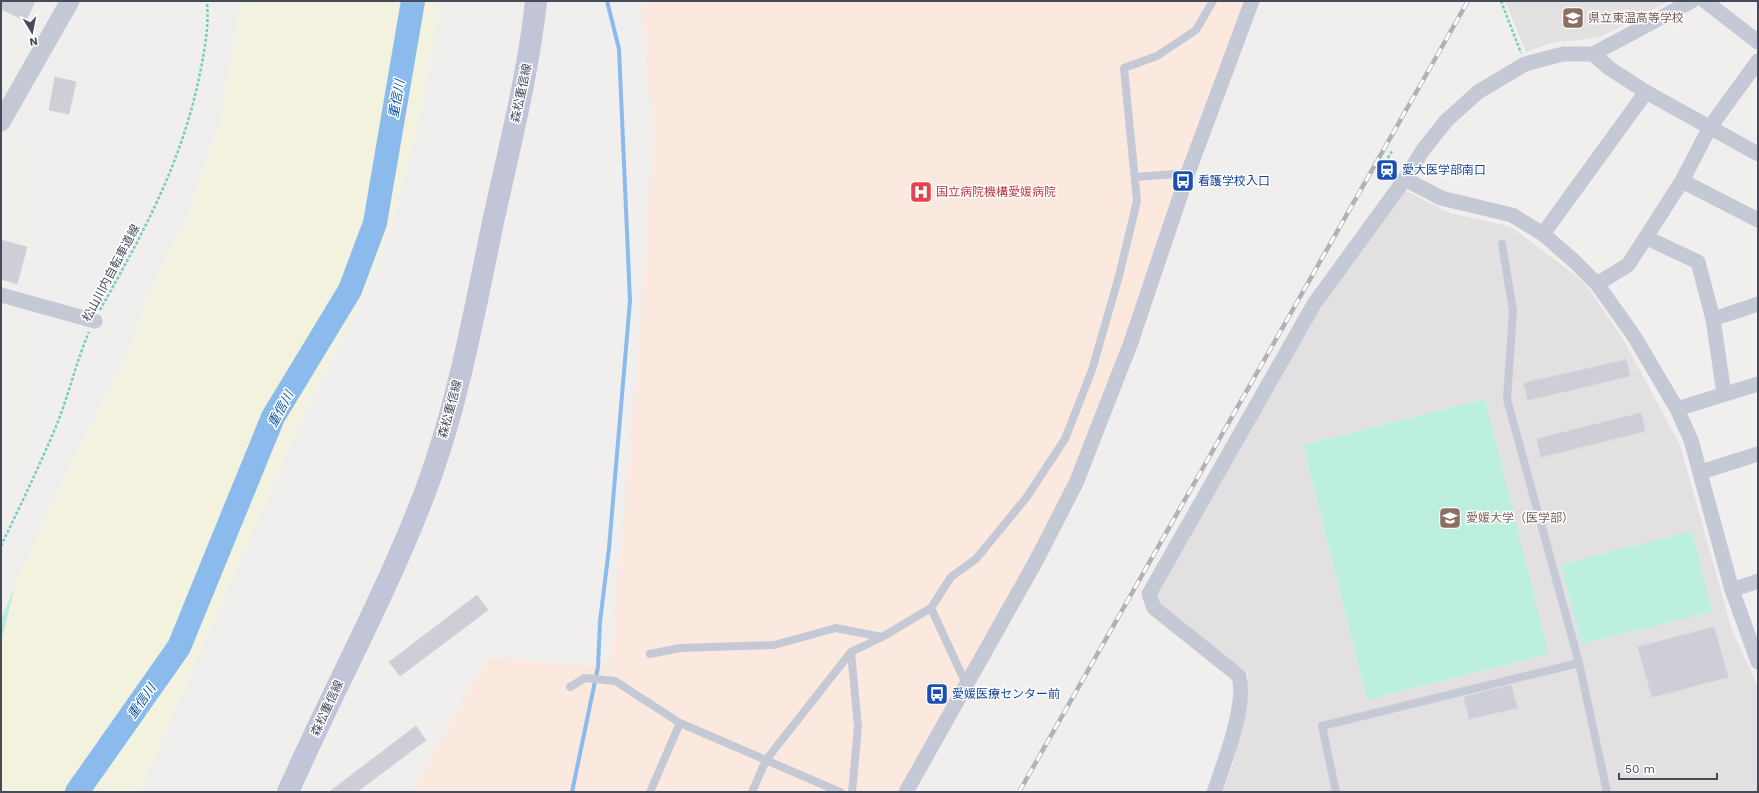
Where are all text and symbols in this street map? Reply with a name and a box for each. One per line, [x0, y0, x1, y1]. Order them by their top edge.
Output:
school or university icon: 県立東温高等学校 [1560, 5, 1586, 31]
place label: 県立東温高等学校 [1588, 11, 1684, 25]
north arrow [12, 12, 52, 52]
text: N [29, 34, 39, 48]
street label: 森松重信線 [508, 62, 534, 124]
water label: 重信川 [386, 77, 408, 120]
station icon: 愛大医学部南口 [1374, 157, 1400, 183]
place label: 愛大医学部南口 [1402, 163, 1486, 177]
bus stop icon: 看護学校入口 [1170, 168, 1196, 194]
place label: 看護学校入口 [1198, 174, 1270, 188]
hospital icon: 国立病院機構愛媛病院 [908, 179, 934, 205]
place label: 国立病院機構愛媛病院 [936, 185, 1056, 199]
street label: 松山川内自転車道線 [79, 222, 143, 324]
street label: 森松重信線 [435, 378, 465, 440]
water label: 重信川 [265, 387, 297, 430]
school or university icon: 愛媛大学（医学部） [1437, 505, 1463, 531]
place label: 愛媛大学（医学部） [1466, 511, 1574, 525]
street label: 森松重信線 [308, 678, 346, 738]
water label: 重信川 [124, 679, 160, 722]
bus stop icon: 愛媛医療センター前 [924, 681, 950, 707]
place label: 愛媛医療センター前 [952, 687, 1060, 701]
scale bar [1619, 755, 1717, 781]
text: 50 m [1625, 762, 1655, 776]

